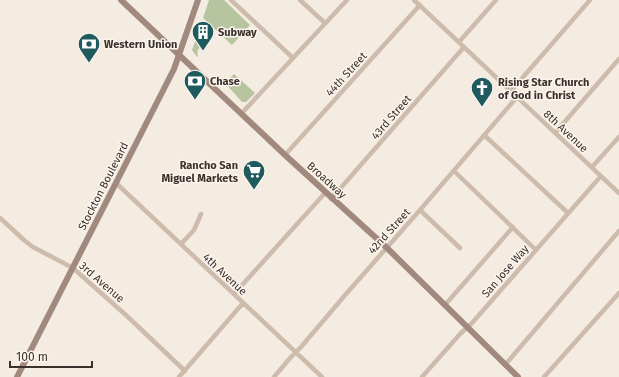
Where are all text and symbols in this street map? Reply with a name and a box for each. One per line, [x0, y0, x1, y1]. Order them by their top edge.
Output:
building icon: Subway [190, 19, 216, 52]
place label: Subway [218, 26, 257, 39]
bank icon: Western Union [76, 31, 102, 64]
place label: Western Union [104, 38, 177, 51]
street label: 44th Street [323, 50, 370, 99]
bank icon: Chase [182, 68, 208, 101]
place label: Chase [210, 75, 240, 88]
church icon: Rising Star Church of God in Christ [469, 75, 495, 108]
place label: Rising Star Church of God in Christ [498, 76, 589, 102]
street label: 43rd Street [369, 93, 414, 142]
street label: 8th Avenue [541, 108, 591, 155]
street label: Stockton Boulevard [76, 140, 131, 232]
supermarket icon: Rancho San Miguel Markets [241, 158, 267, 191]
place label: Rancho San Miguel Markets [161, 159, 239, 185]
street label: Broadway [304, 159, 349, 202]
street label: 42nd Street [366, 206, 413, 257]
street label: San Jose Way [479, 242, 532, 300]
street label: 4th Avenue [200, 251, 249, 298]
street label: 3rd Avenue [76, 259, 127, 305]
scale bar [10, 343, 92, 369]
text: 100 m [16, 350, 48, 364]

